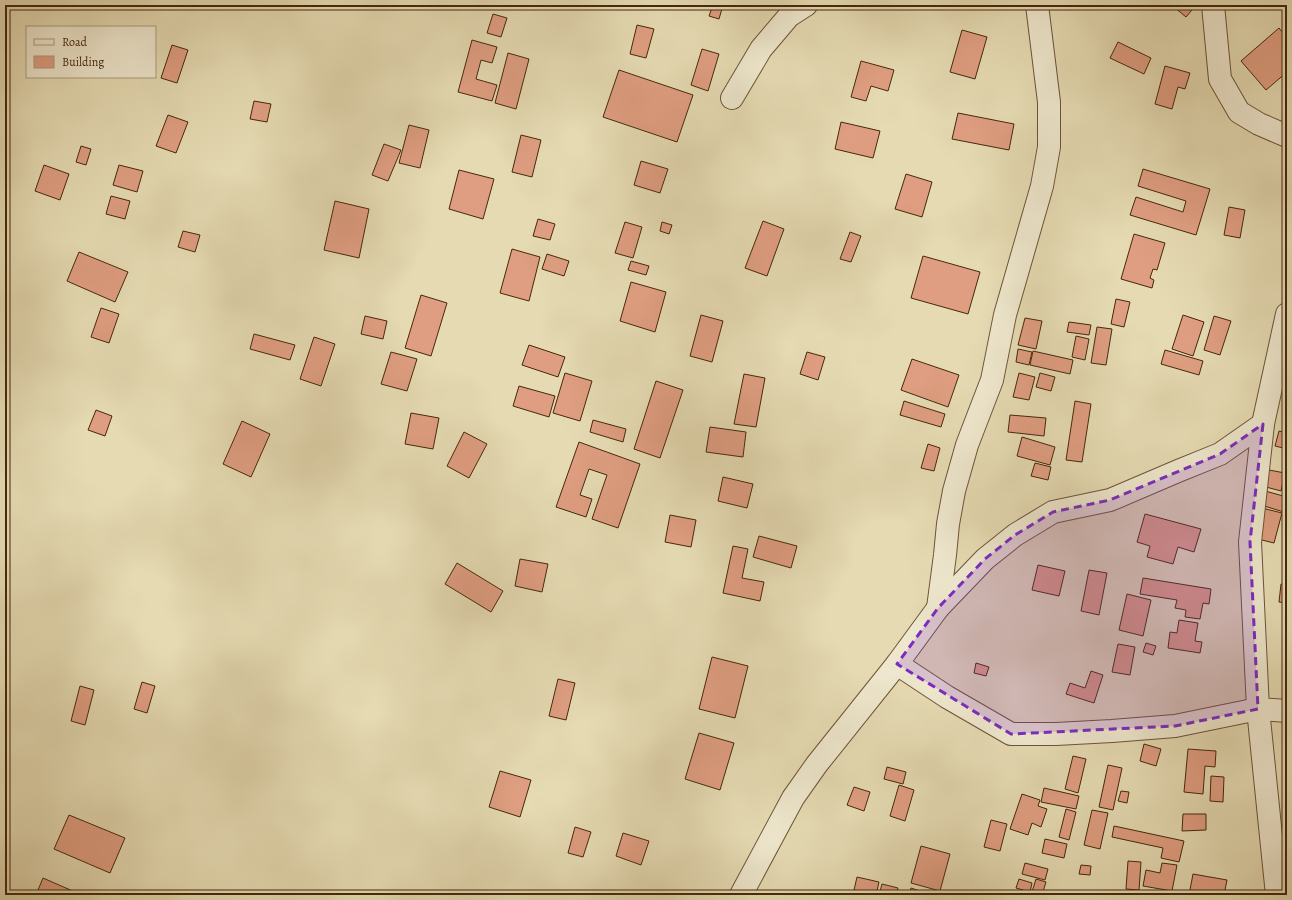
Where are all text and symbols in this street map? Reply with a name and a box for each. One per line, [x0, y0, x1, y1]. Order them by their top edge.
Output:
legend [26, 26, 156, 78]
text: Road [62, 34, 88, 50]
text: Building [62, 54, 104, 70]

